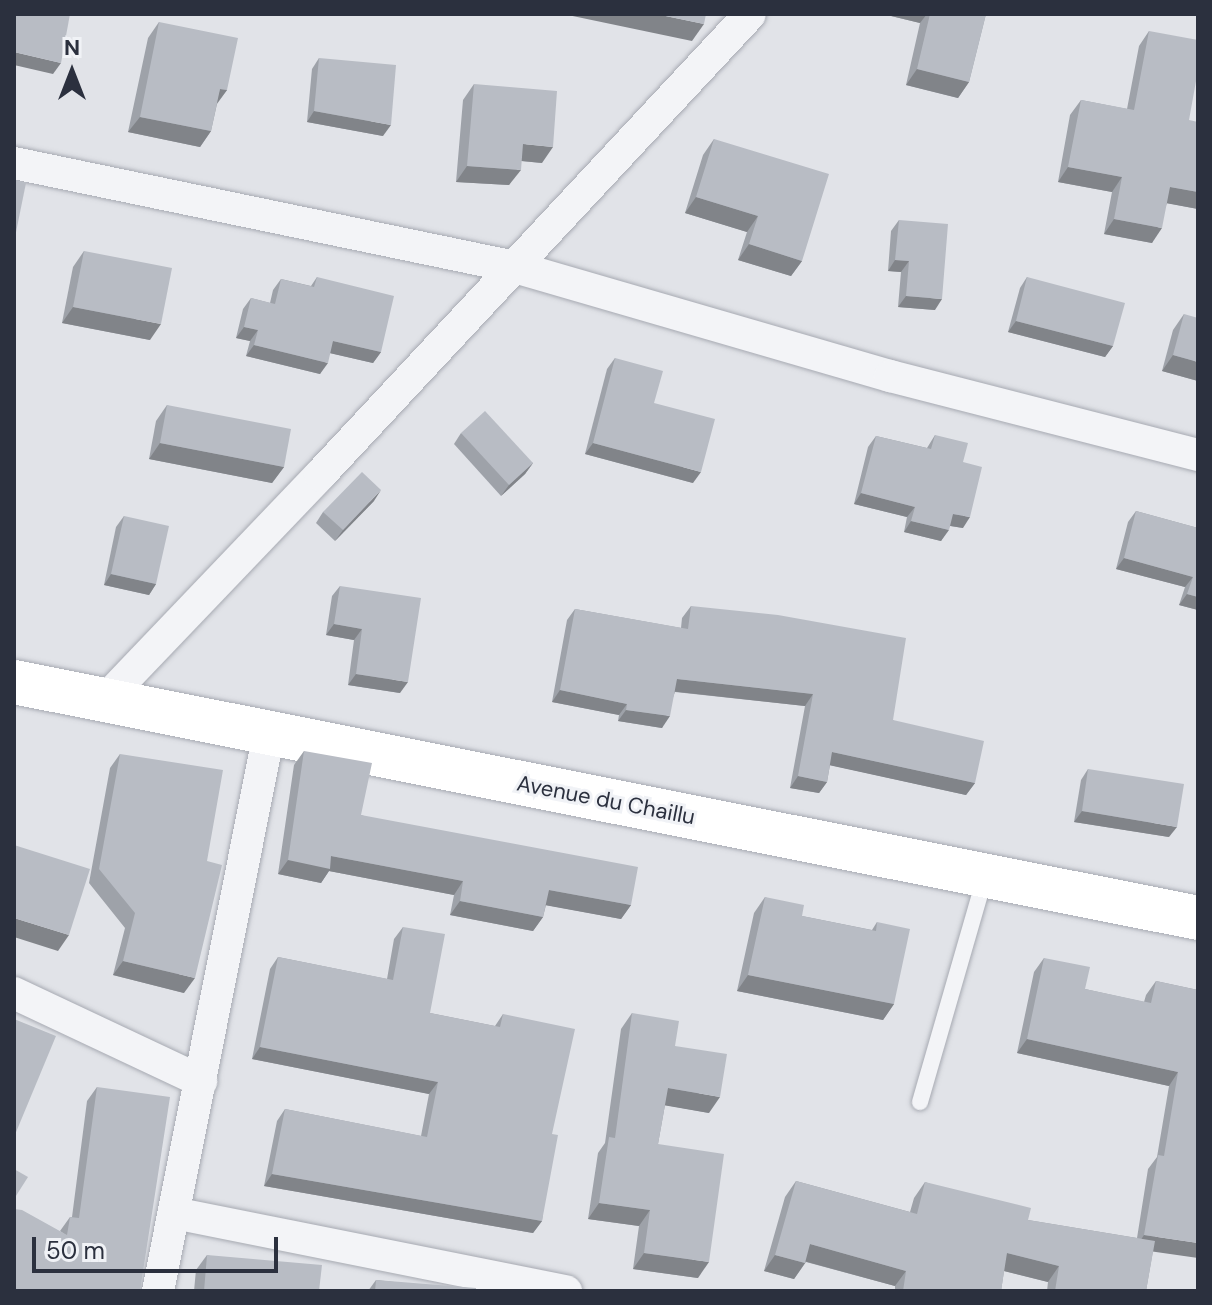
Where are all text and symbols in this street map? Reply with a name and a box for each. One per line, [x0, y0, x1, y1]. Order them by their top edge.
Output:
north arrow [32, 32, 112, 112]
text: N [64, 33, 80, 62]
street label: Avenue du Chaillu [515, 770, 697, 830]
scale bar [36, 1221, 282, 1271]
text: 50 m [46, 1235, 105, 1266]

